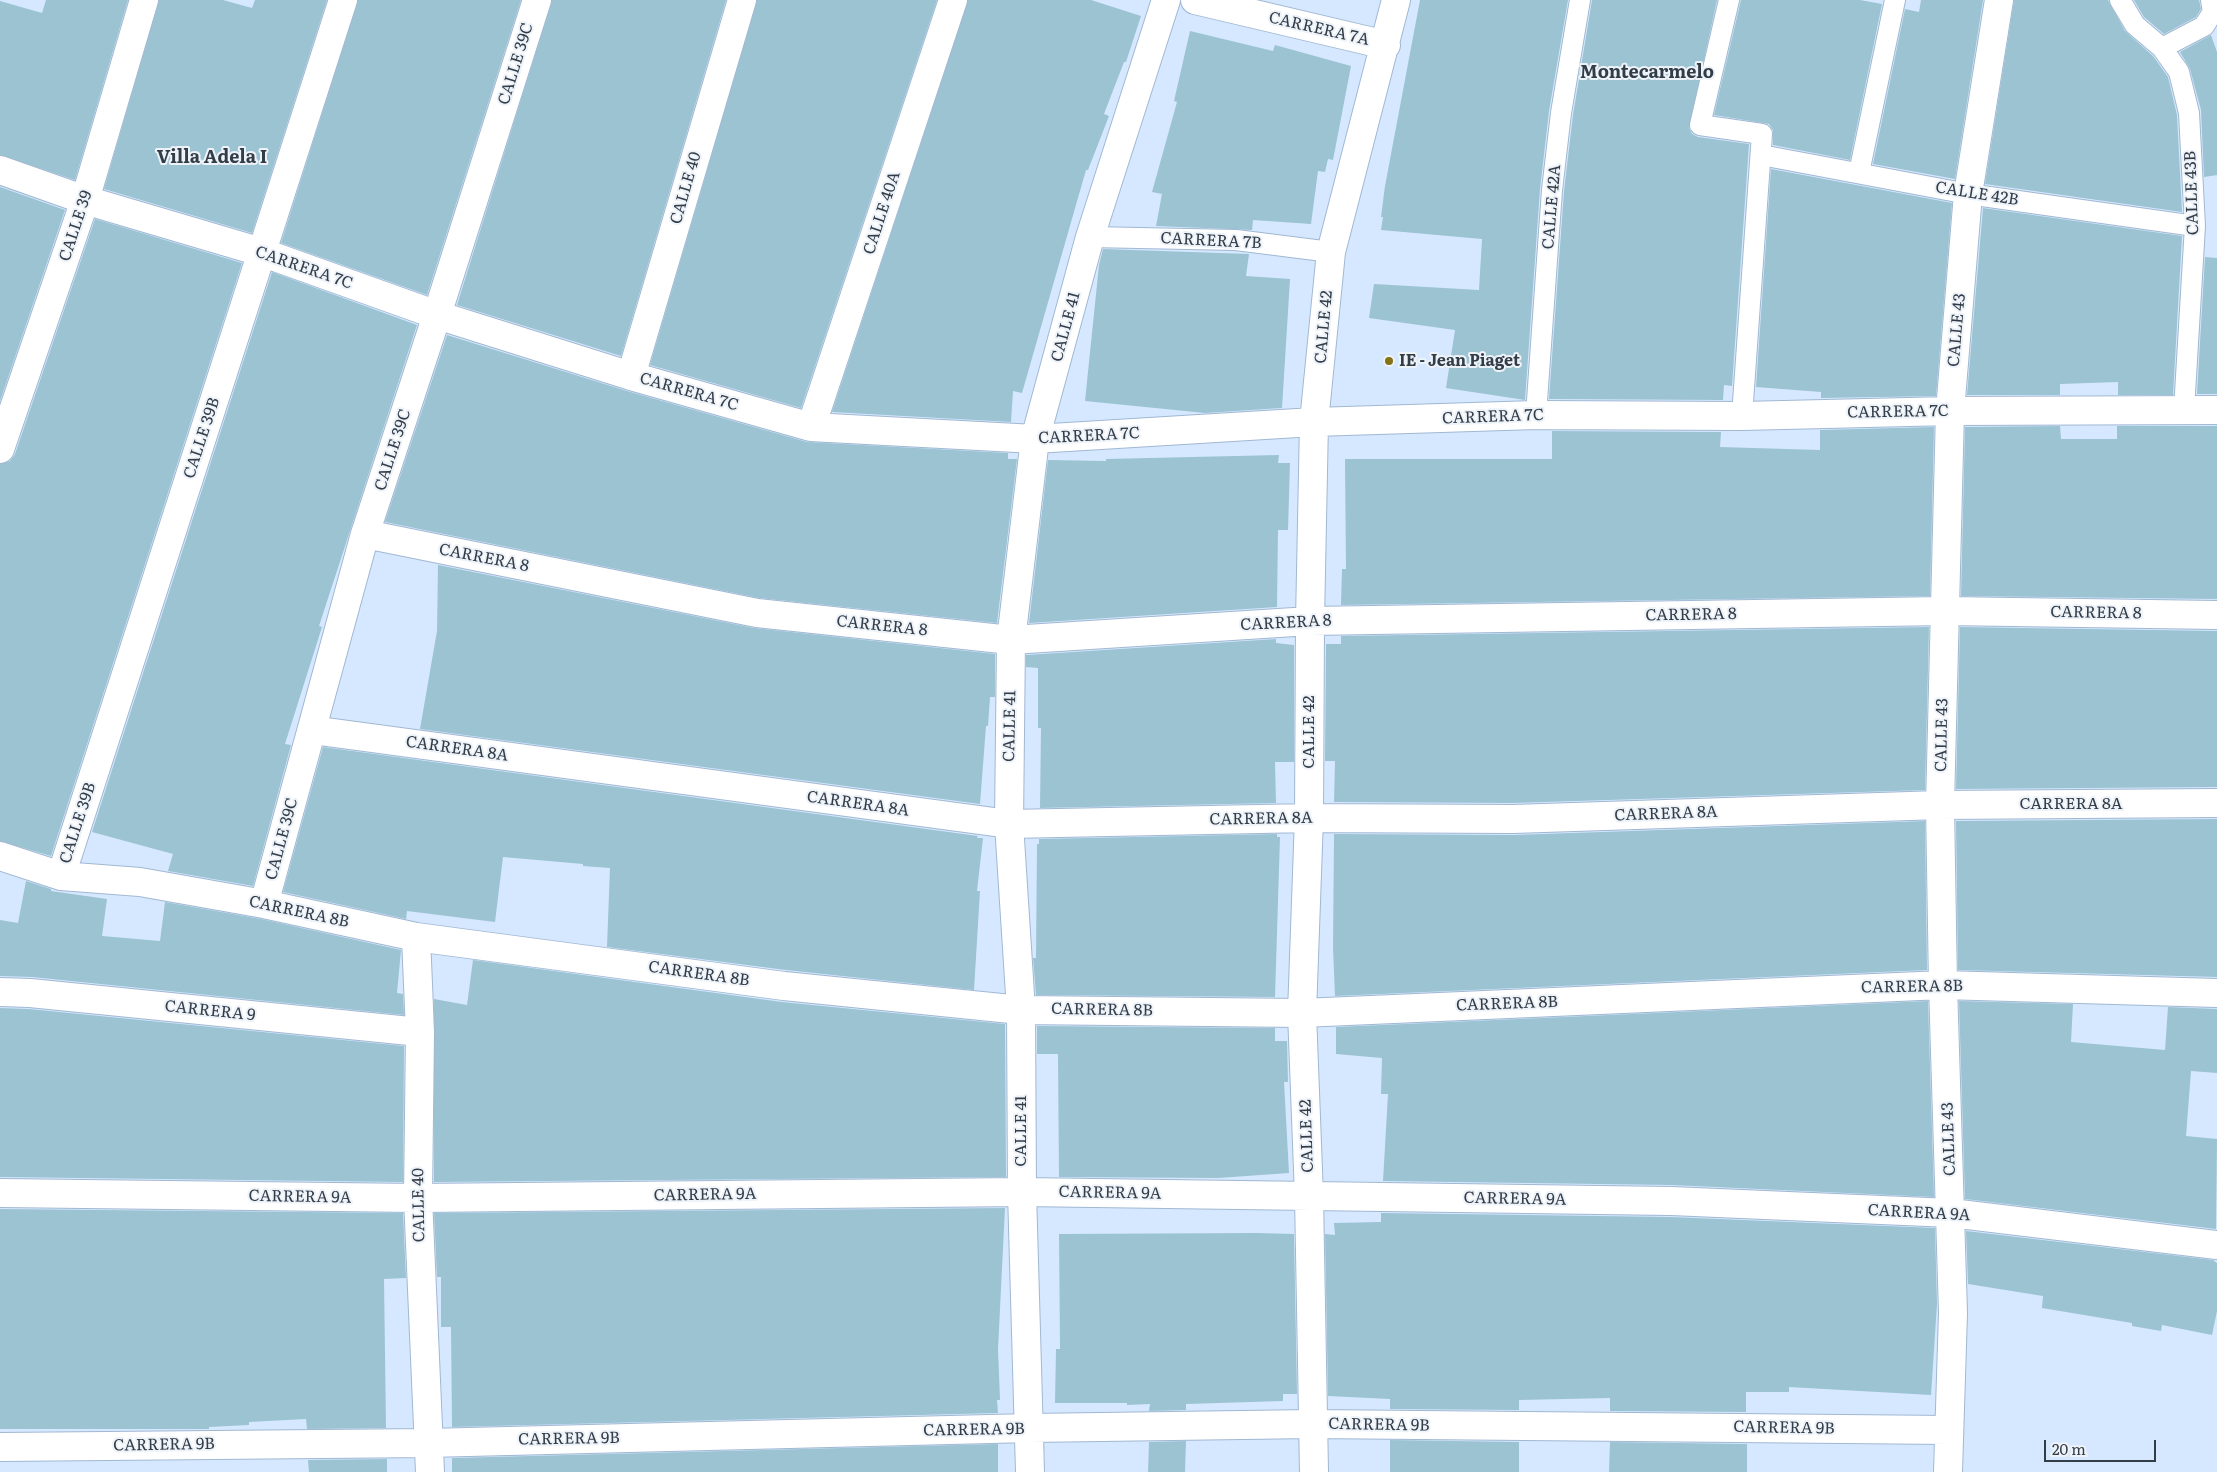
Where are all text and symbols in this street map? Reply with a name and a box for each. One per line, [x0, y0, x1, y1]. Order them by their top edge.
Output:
street label: CARRERA 7A [1267, 8, 1371, 50]
street label: CALLE 39C [494, 21, 538, 107]
district label: Montecarmelo [1580, 62, 1714, 84]
district label: Villa Adela I [157, 147, 267, 169]
street label: CALLE 40 [667, 150, 705, 226]
street label: CALLE 43B [2181, 150, 2203, 236]
street label: CALLE 42A [1539, 164, 1565, 250]
street label: CALLE 40A [860, 169, 904, 257]
street label: CALLE 42B [1934, 178, 2020, 210]
street label: CALLE 39 [56, 188, 96, 264]
street label: CARRERA 7B [1160, 229, 1262, 253]
street label: CARRERA 7C [253, 242, 355, 294]
street label: CALLE 41 [1047, 290, 1085, 364]
street label: CALLE 42 [1311, 290, 1337, 364]
street label: CALLE 43 [1944, 292, 1970, 368]
place label: IE - Jean Piaget [1399, 351, 1520, 371]
marker: IE - Jean Piaget [1383, 355, 1395, 367]
street label: CARRERA 7C [637, 369, 741, 415]
street label: CALLE 39B [180, 395, 224, 481]
street label: CARRERA 7C [1847, 402, 1949, 422]
street label: CARRERA 7C [1442, 406, 1544, 428]
street label: CALLE 39C [371, 407, 415, 493]
street label: CARRERA 7C [1038, 424, 1140, 448]
street label: CARRERA 8 [437, 540, 531, 576]
street label: CARRERA 8 [2050, 603, 2142, 623]
street label: CARRERA 8 [1645, 605, 1737, 625]
street label: CARRERA 8 [1240, 611, 1332, 635]
street label: CARRERA 8 [836, 612, 928, 640]
street label: CALLE 41 [1000, 690, 1020, 762]
street label: CALLE 42 [1299, 695, 1319, 769]
street label: CALLE 43 [1932, 698, 1952, 772]
street label: CARRERA 8A [405, 732, 509, 766]
street label: CALLE 39B [56, 780, 100, 866]
street label: CARRERA 8A [806, 787, 910, 821]
street label: CARRERA 8A [2019, 794, 2123, 814]
street label: CALLE 39C [262, 796, 302, 882]
street label: CARRERA 8A [1614, 803, 1718, 825]
street label: CARRERA 8A [1209, 809, 1313, 829]
street label: CARRERA 8B [247, 892, 351, 932]
street label: CARRERA 8B [647, 957, 751, 991]
street label: CARRERA 8B [1861, 977, 1963, 997]
street label: CARRERA 8B [1456, 993, 1558, 1015]
street label: CARRERA 9 [164, 997, 256, 1025]
street label: CARRERA 8B [1051, 1000, 1153, 1020]
street label: CALLE 41 [1011, 1095, 1031, 1167]
street label: CALLE 42 [1296, 1099, 1318, 1173]
street label: CALLE 43 [1938, 1102, 1960, 1176]
street label: CALLE 40 [409, 1168, 429, 1242]
street label: CARRERA 9A [1058, 1183, 1162, 1203]
street label: CARRERA 9A [653, 1185, 757, 1205]
street label: CARRERA 9A [248, 1187, 352, 1207]
street label: CARRERA 9A [1463, 1189, 1567, 1209]
street label: CARRERA 9A [1867, 1201, 1971, 1225]
street label: CARRERA 9B [1328, 1415, 1430, 1435]
street label: CARRERA 9B [1733, 1418, 1835, 1438]
street label: CARRERA 9B [923, 1420, 1025, 1440]
street label: CARRERA 9B [518, 1429, 620, 1449]
scale bar [2047, 1430, 2160, 1462]
street label: CARRERA 9B [113, 1435, 215, 1455]
text: 20 m [2052, 1437, 2086, 1460]

